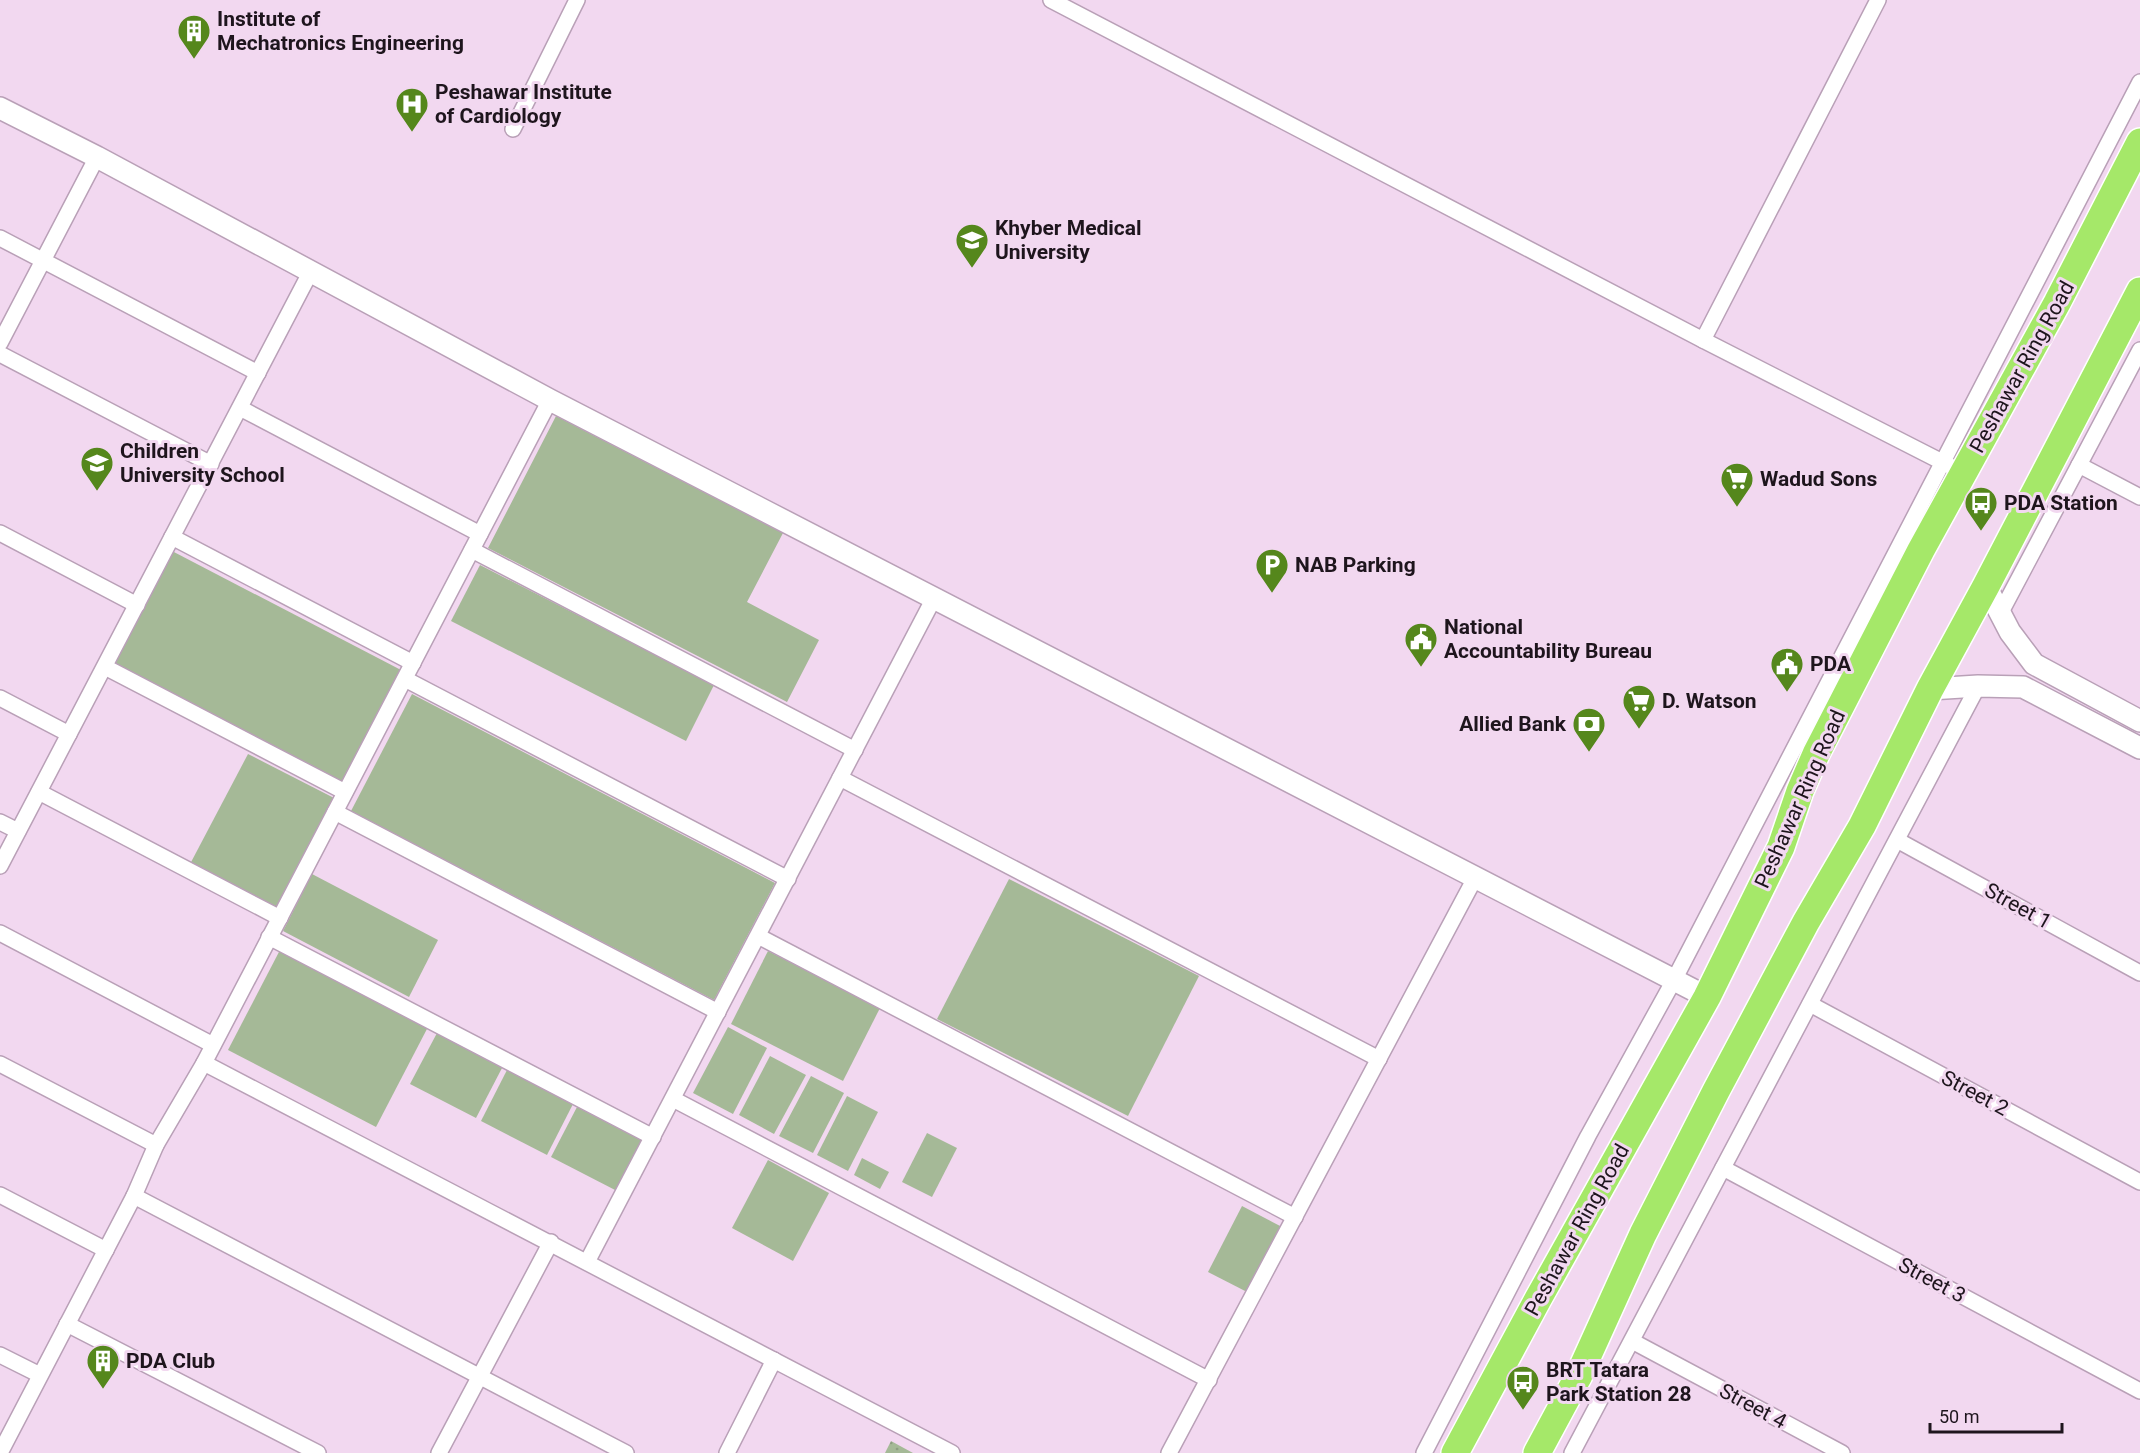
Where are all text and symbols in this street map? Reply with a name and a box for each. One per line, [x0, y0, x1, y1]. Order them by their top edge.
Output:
place label: Institute of Mechatronics Engineering [217, 7, 464, 55]
building icon: Institute of Mechatronics Engineering [176, 13, 212, 60]
place label: Peshawar Institute of Cardiology [435, 80, 612, 128]
hospital icon: Peshawar Institute of Cardiology [394, 86, 430, 133]
place label: Khyber Medical University [995, 216, 1142, 264]
school or university icon: Khyber Medical University [954, 222, 990, 269]
street label: Peshawar Ring Road [1965, 277, 2079, 457]
place label: Children University School [120, 439, 285, 487]
school or university icon: Children University School [79, 445, 115, 492]
supermarket icon: Wadud Sons [1719, 461, 1755, 508]
place label: Wadud Sons [1760, 467, 1877, 491]
bus stop icon: PDA Station [1963, 485, 1999, 532]
place label: PDA Station [2004, 491, 2118, 515]
parking icon: NAB Parking [1254, 547, 1290, 594]
place label: NAB Parking [1295, 553, 1416, 577]
place label: National Accountability Bureau [1444, 615, 1652, 663]
public building icon: National Accountability Bureau [1403, 621, 1439, 668]
public building icon: PDA [1769, 646, 1805, 693]
place label: PDA [1810, 652, 1852, 676]
supermarket icon: D. Watson [1621, 683, 1657, 730]
place label: D. Watson [1662, 689, 1757, 713]
bank icon: Allied Bank [1571, 706, 1607, 753]
street label: Peshawar Ring Road [1750, 706, 1850, 892]
place label: Allied Bank [1459, 712, 1567, 736]
street label: Street 1 [1981, 878, 2055, 934]
street label: Street 2 [1937, 1065, 2013, 1121]
street label: Peshawar Ring Road [1520, 1140, 1634, 1320]
street label: Street 3 [1894, 1252, 1970, 1308]
building icon: PDA Club [85, 1343, 121, 1390]
place label: PDA Club [126, 1349, 215, 1373]
place label: BRT Tatara Park Station 28 [1546, 1358, 1692, 1406]
bus stop icon: BRT Tatara Park Station 28 [1505, 1364, 1541, 1411]
street label: Street 4 [1715, 1378, 1791, 1434]
scale bar [1930, 1396, 2062, 1434]
text: 50 m [1939, 1406, 1979, 1427]

